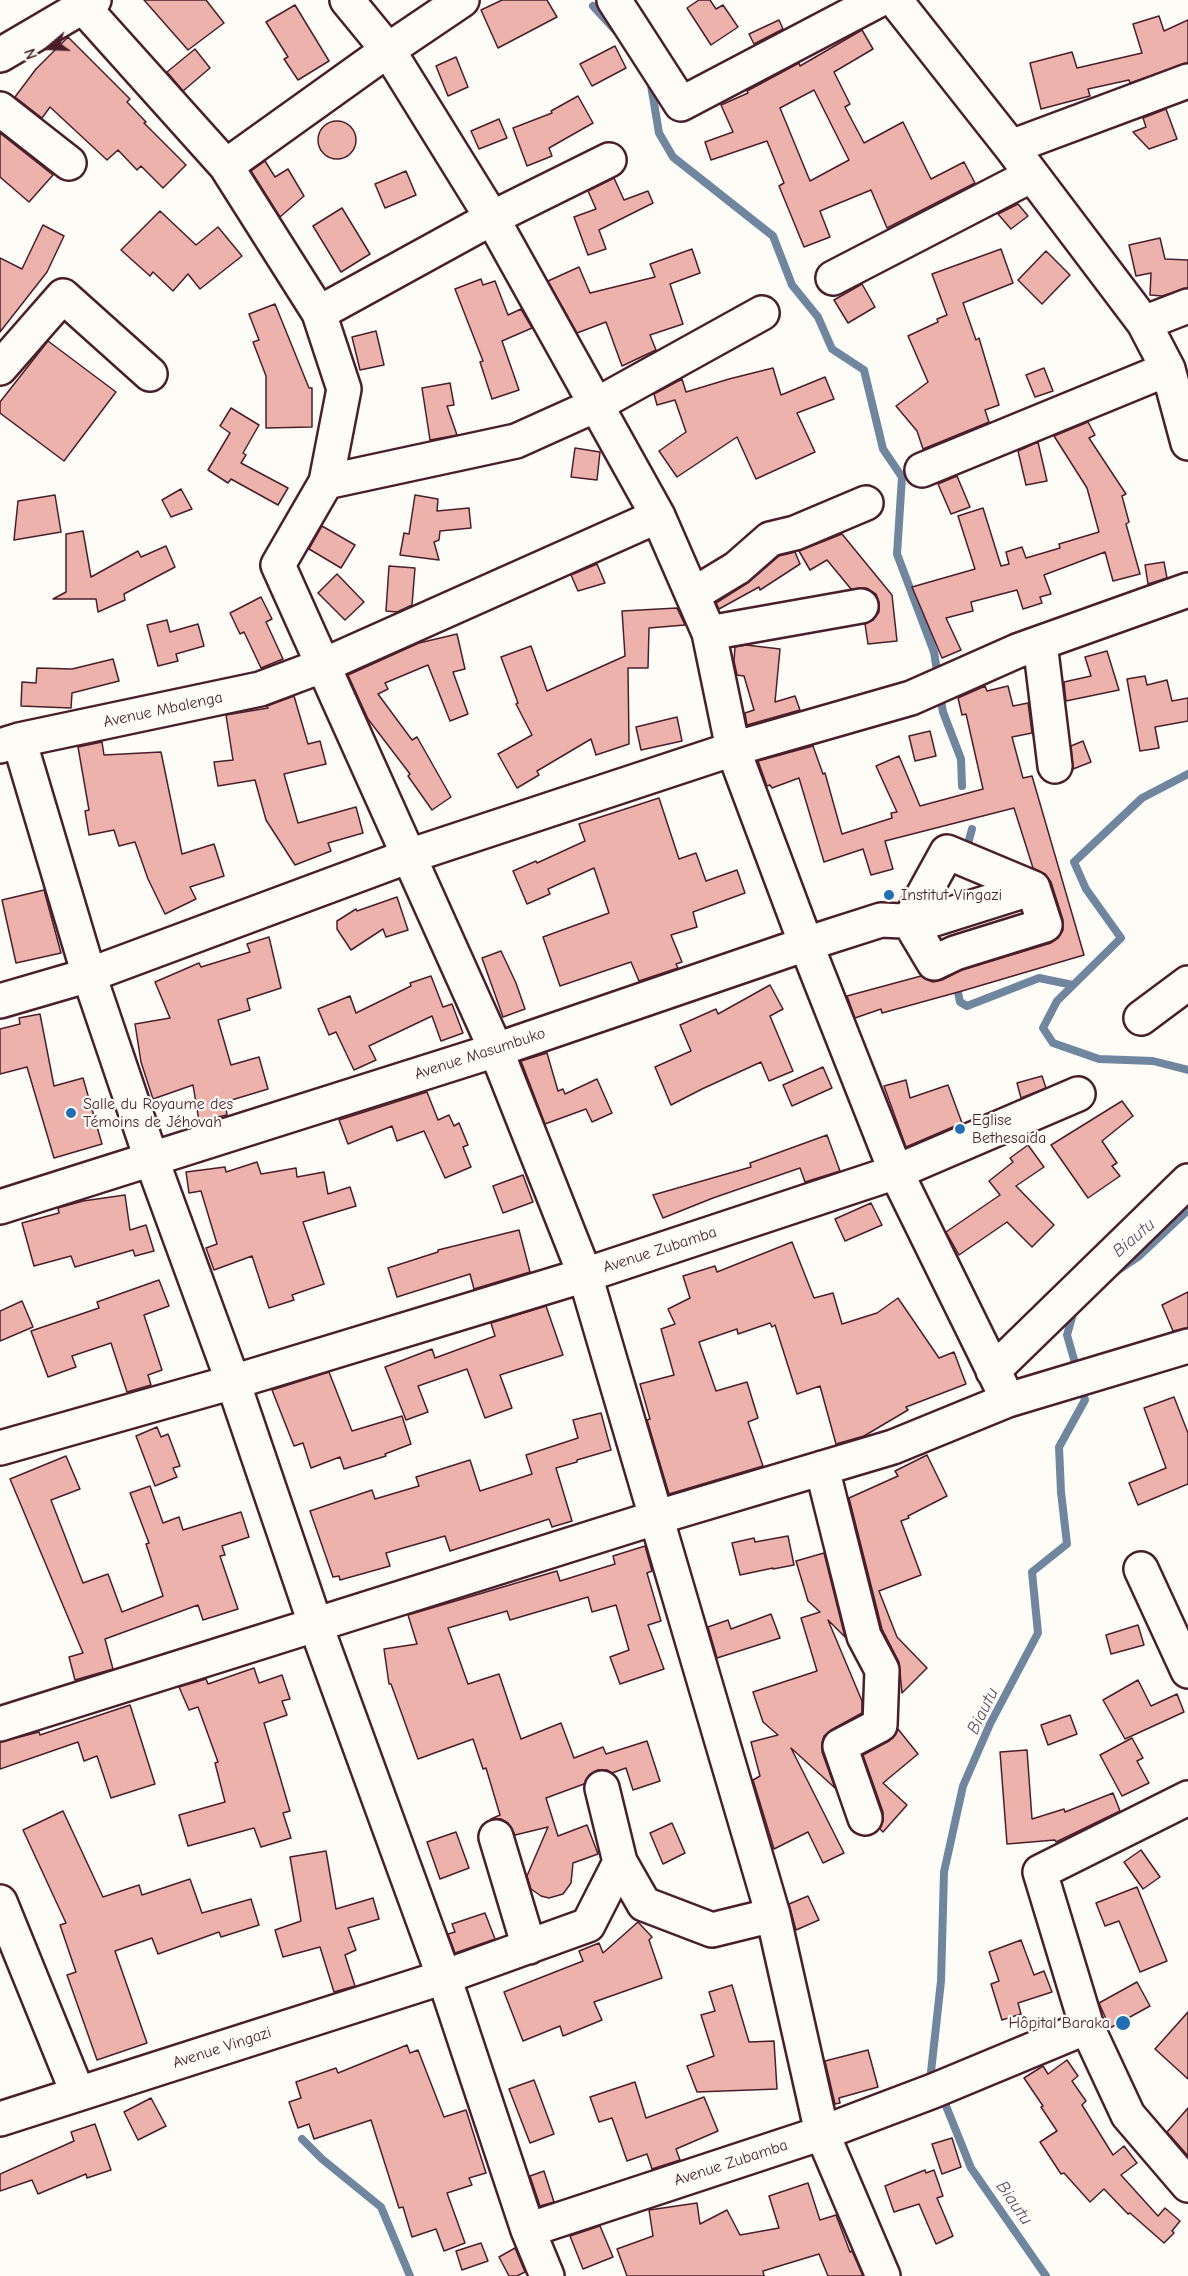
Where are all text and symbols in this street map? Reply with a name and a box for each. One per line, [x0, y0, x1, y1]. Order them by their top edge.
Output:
north arrow [18, 18, 78, 78]
text: N [21, 46, 41, 62]
street label: Avenue Mbalenga [102, 688, 224, 732]
place label: Institut Vingazi [901, 885, 1002, 905]
marker: Institut Vingazi [882, 888, 896, 902]
street label: Avenue Masumbuko [412, 1024, 548, 1084]
place label: Salle du Royaume des Témoins de Jéhovah [83, 1094, 233, 1132]
marker: Salle du Royaume des Témoins de Jéhovah [64, 1106, 78, 1120]
place label: Eglise Bethesaida [972, 1110, 1046, 1148]
marker: Eglise Bethesaida [953, 1122, 967, 1136]
water label: Biautu [1108, 1214, 1160, 1262]
street label: Avenue Zubamba [601, 1223, 719, 1277]
water label: Biautu [963, 1684, 1003, 1738]
place label: Hôpital Baraka [1008, 2013, 1110, 2033]
marker: Hôpital Baraka [1114, 2014, 1132, 2032]
street label: Avenue Vingazi [170, 2023, 274, 2073]
street label: Avenue Zubamba [672, 2136, 790, 2190]
water label: Biautu [991, 2177, 1037, 2229]

